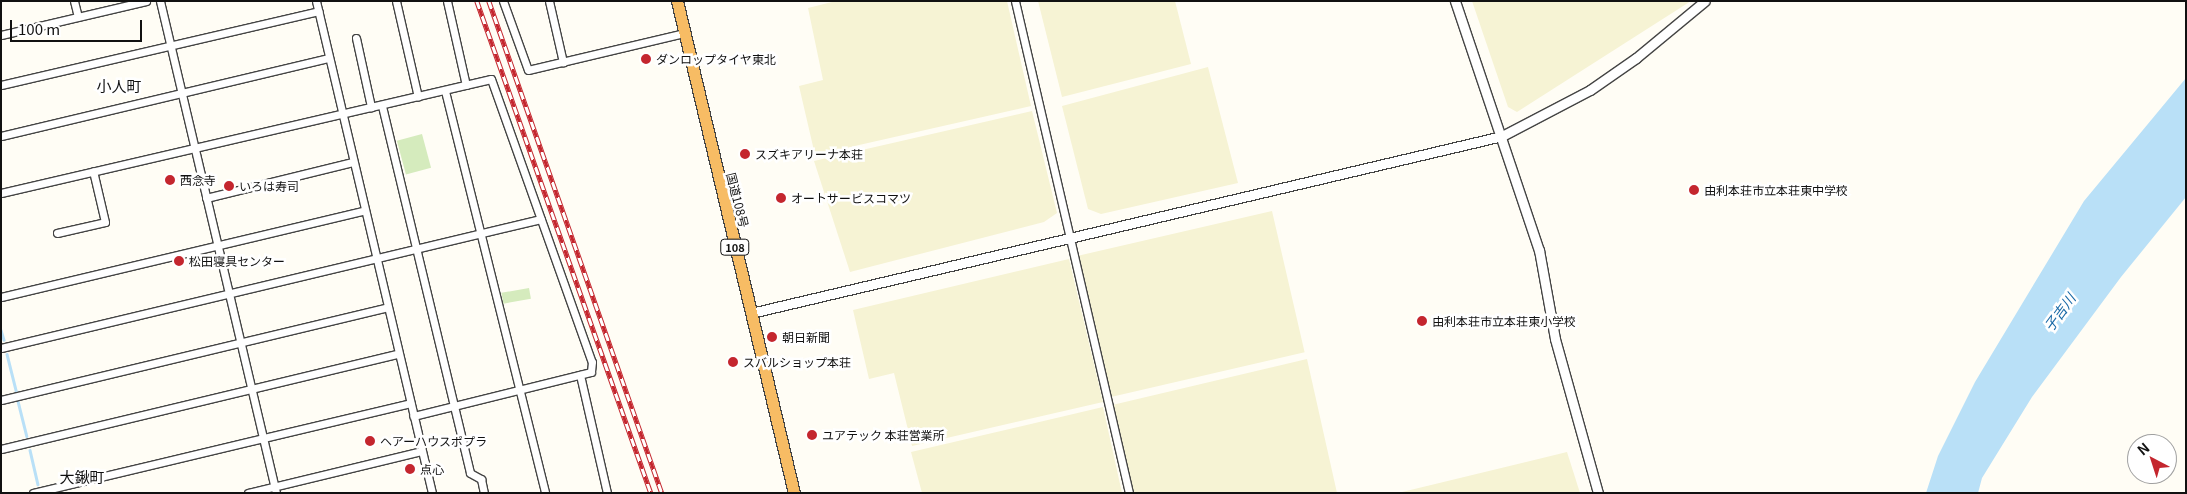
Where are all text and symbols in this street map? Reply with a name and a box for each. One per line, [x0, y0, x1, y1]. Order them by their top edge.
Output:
scale bar [12, 10, 145, 42]
text: 100 m [18, 18, 60, 39]
place label: ダンロップタイヤ東北 [656, 52, 776, 66]
marker: ダンロップタイヤ東北 [640, 53, 652, 65]
district label: 小人町 [97, 77, 141, 95]
place label: スズキアリーナ本荘 [755, 147, 863, 161]
marker: スズキアリーナ本荘 [739, 148, 751, 160]
street label: 国道108号 [724, 171, 752, 229]
place label: 西念寺 [180, 173, 216, 187]
marker: 西念寺 [164, 174, 176, 186]
place label: いろは寿司 [239, 179, 299, 193]
marker: いろは寿司 [223, 180, 235, 192]
place label: 由利本荘市立本荘東中学校 [1704, 183, 1848, 197]
marker: 由利本荘市立本荘東中学校 [1688, 184, 1700, 196]
place label: オートサービスコマツ [791, 191, 911, 205]
marker: オートサービスコマツ [775, 192, 787, 204]
road number: 108 [720, 238, 750, 256]
place label: 松田寝具センター [189, 254, 285, 268]
marker: 松田寝具センター [173, 255, 185, 267]
water label: 子吉川 [2040, 290, 2078, 334]
place label: 由利本荘市立本荘東小学校 [1432, 314, 1576, 328]
marker: 由利本荘市立本荘東小学校 [1416, 315, 1428, 327]
place label: 朝日新聞 [782, 330, 830, 344]
marker: 朝日新聞 [766, 331, 778, 343]
place label: スバルショップ本荘 [743, 355, 851, 369]
marker: スバルショップ本荘 [727, 356, 739, 368]
place label: ユアテック 本荘営業所 [822, 428, 945, 442]
marker: ユアテック 本荘営業所 [806, 429, 818, 441]
place label: ヘアーハウスポプラ [380, 434, 487, 448]
north arrow [2127, 434, 2177, 484]
marker: ヘアーハウスポプラ [364, 435, 376, 447]
text: N [2133, 437, 2153, 459]
place label: 点心 [420, 462, 444, 476]
marker: 点心 [404, 463, 416, 475]
district label: 大鍬町 [60, 468, 104, 486]

